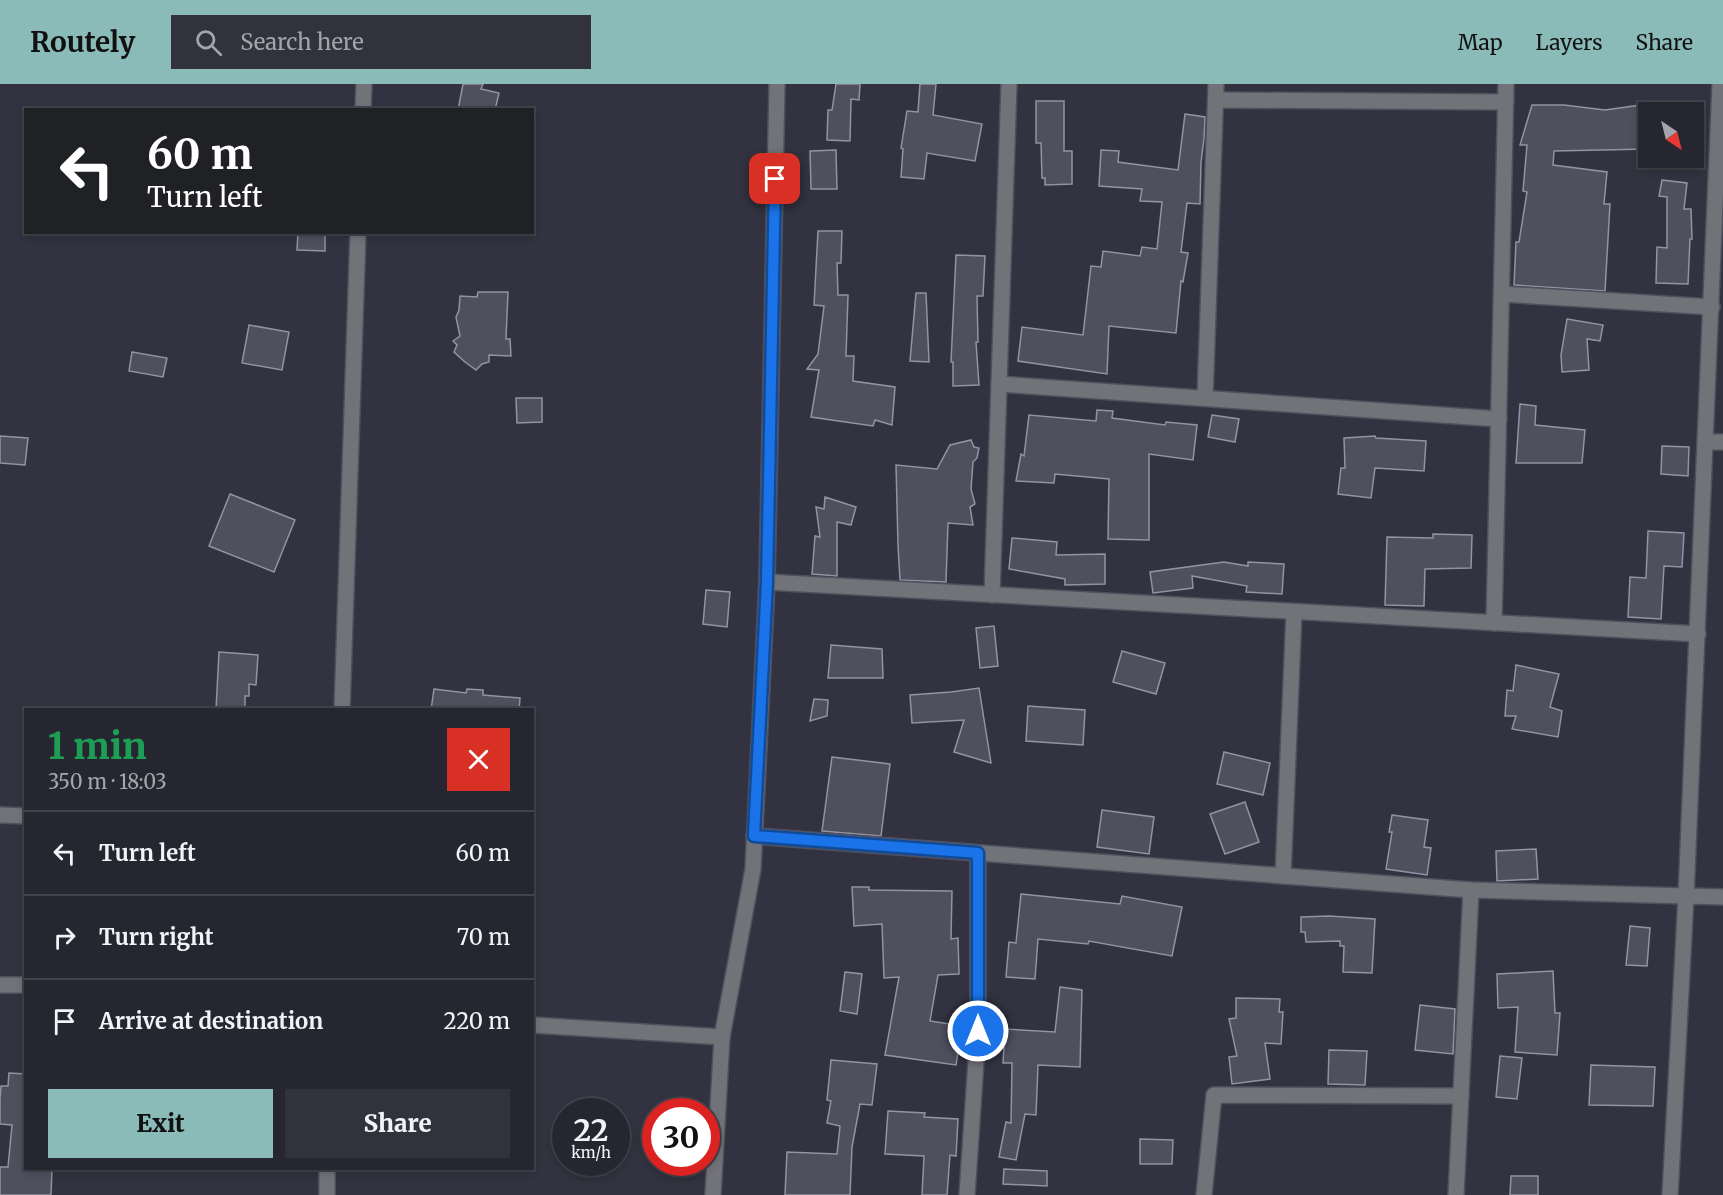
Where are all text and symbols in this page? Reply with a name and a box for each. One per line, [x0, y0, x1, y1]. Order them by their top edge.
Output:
search box [171, 15, 591, 69]
text: Routely [30, 24, 135, 60]
icon: search [192, 26, 225, 59]
text: Search here [240, 28, 364, 56]
text: Map [1458, 29, 1503, 56]
text: Layers [1536, 29, 1603, 56]
text: Share [1636, 29, 1693, 56]
north arrow [1638, 102, 1704, 168]
map controls [1638, 102, 1704, 168]
text: 60 m [147, 128, 253, 180]
icon: left [48, 132, 126, 210]
pin [749, 153, 800, 204]
icon: arrive [758, 162, 791, 195]
text: Turn left [147, 180, 262, 214]
text: 1 min [48, 724, 147, 769]
button: close [447, 728, 510, 791]
text: 350 m · 18:03 [48, 769, 167, 794]
icon: left [48, 837, 81, 870]
text: Turn left [99, 839, 196, 867]
text: 60 m [456, 839, 510, 867]
icon: right [48, 921, 81, 954]
text: Turn right [99, 923, 213, 951]
text: 70 m [457, 923, 510, 951]
position arrow [946, 999, 1010, 1063]
icon: arrive [48, 1005, 81, 1038]
text: Arrive at destination [99, 1007, 323, 1035]
text: 220 m [443, 1007, 510, 1035]
button: Exit [48, 1089, 273, 1158]
button: Share [285, 1089, 510, 1158]
speed limit sign: 30 [642, 1098, 720, 1176]
text: 22 [574, 1111, 608, 1149]
text: km/h [571, 1143, 611, 1162]

